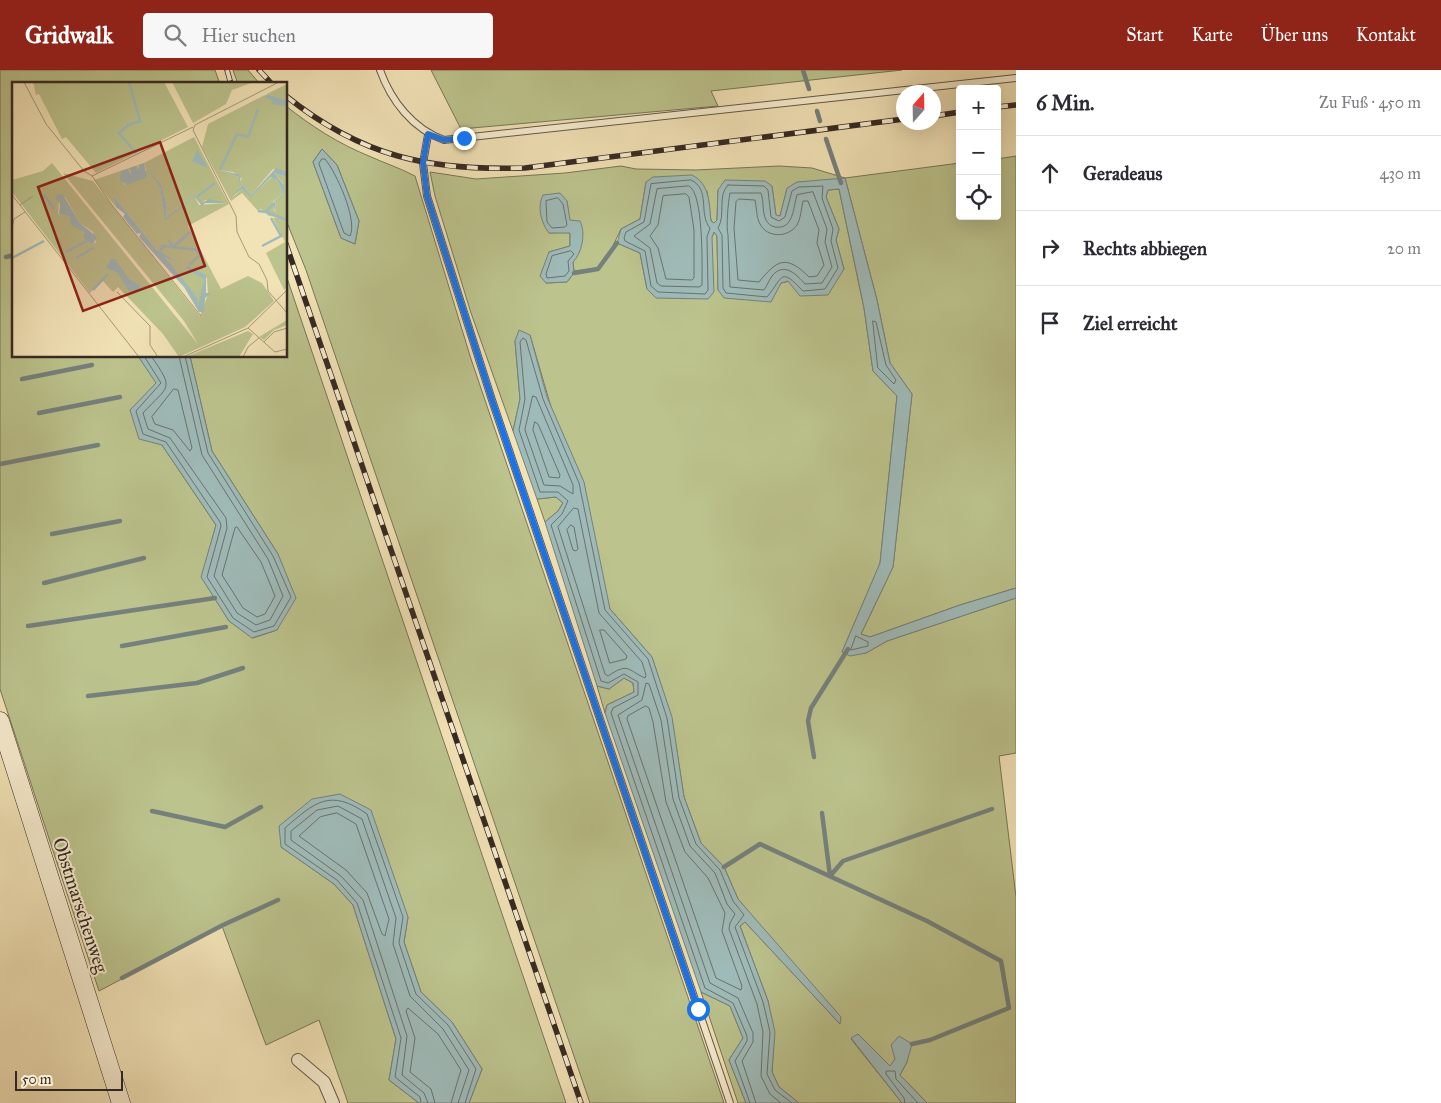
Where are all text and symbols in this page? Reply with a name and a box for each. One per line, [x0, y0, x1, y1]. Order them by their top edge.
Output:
search box [143, 13, 493, 58]
text: Gridwalk [25, 20, 113, 50]
icon: search [161, 21, 189, 49]
text: Hier suchen [201, 24, 296, 47]
text: Start [1126, 24, 1164, 46]
text: Karte [1192, 24, 1233, 46]
text: Über uns [1261, 24, 1328, 46]
text: Kontakt [1356, 24, 1416, 46]
inset map [12, 82, 288, 358]
north arrow [896, 85, 941, 130]
map controls [956, 85, 1001, 220]
button: + [956, 85, 1001, 130]
text: 6 Min. [1036, 90, 1094, 116]
text: Zu Fuß · 450 m [1319, 93, 1421, 112]
route end [453, 127, 476, 150]
button: − [956, 130, 1001, 175]
icon: ahead [1036, 159, 1064, 187]
text: Geradeaus [1083, 162, 1162, 185]
text: 430 m [1379, 164, 1421, 183]
button: locate [956, 175, 1001, 220]
icon: right [1036, 234, 1064, 262]
text: Rechts abbiegen [1083, 237, 1207, 260]
text: 20 m [1387, 239, 1421, 258]
icon: arrive [1036, 309, 1064, 337]
text: Ziel erreicht [1083, 312, 1177, 335]
street label: Obstmarschenweg [47, 835, 113, 976]
route start [687, 998, 710, 1021]
scale bar [15, 1068, 122, 1091]
text: 50 m [22, 1071, 51, 1088]

